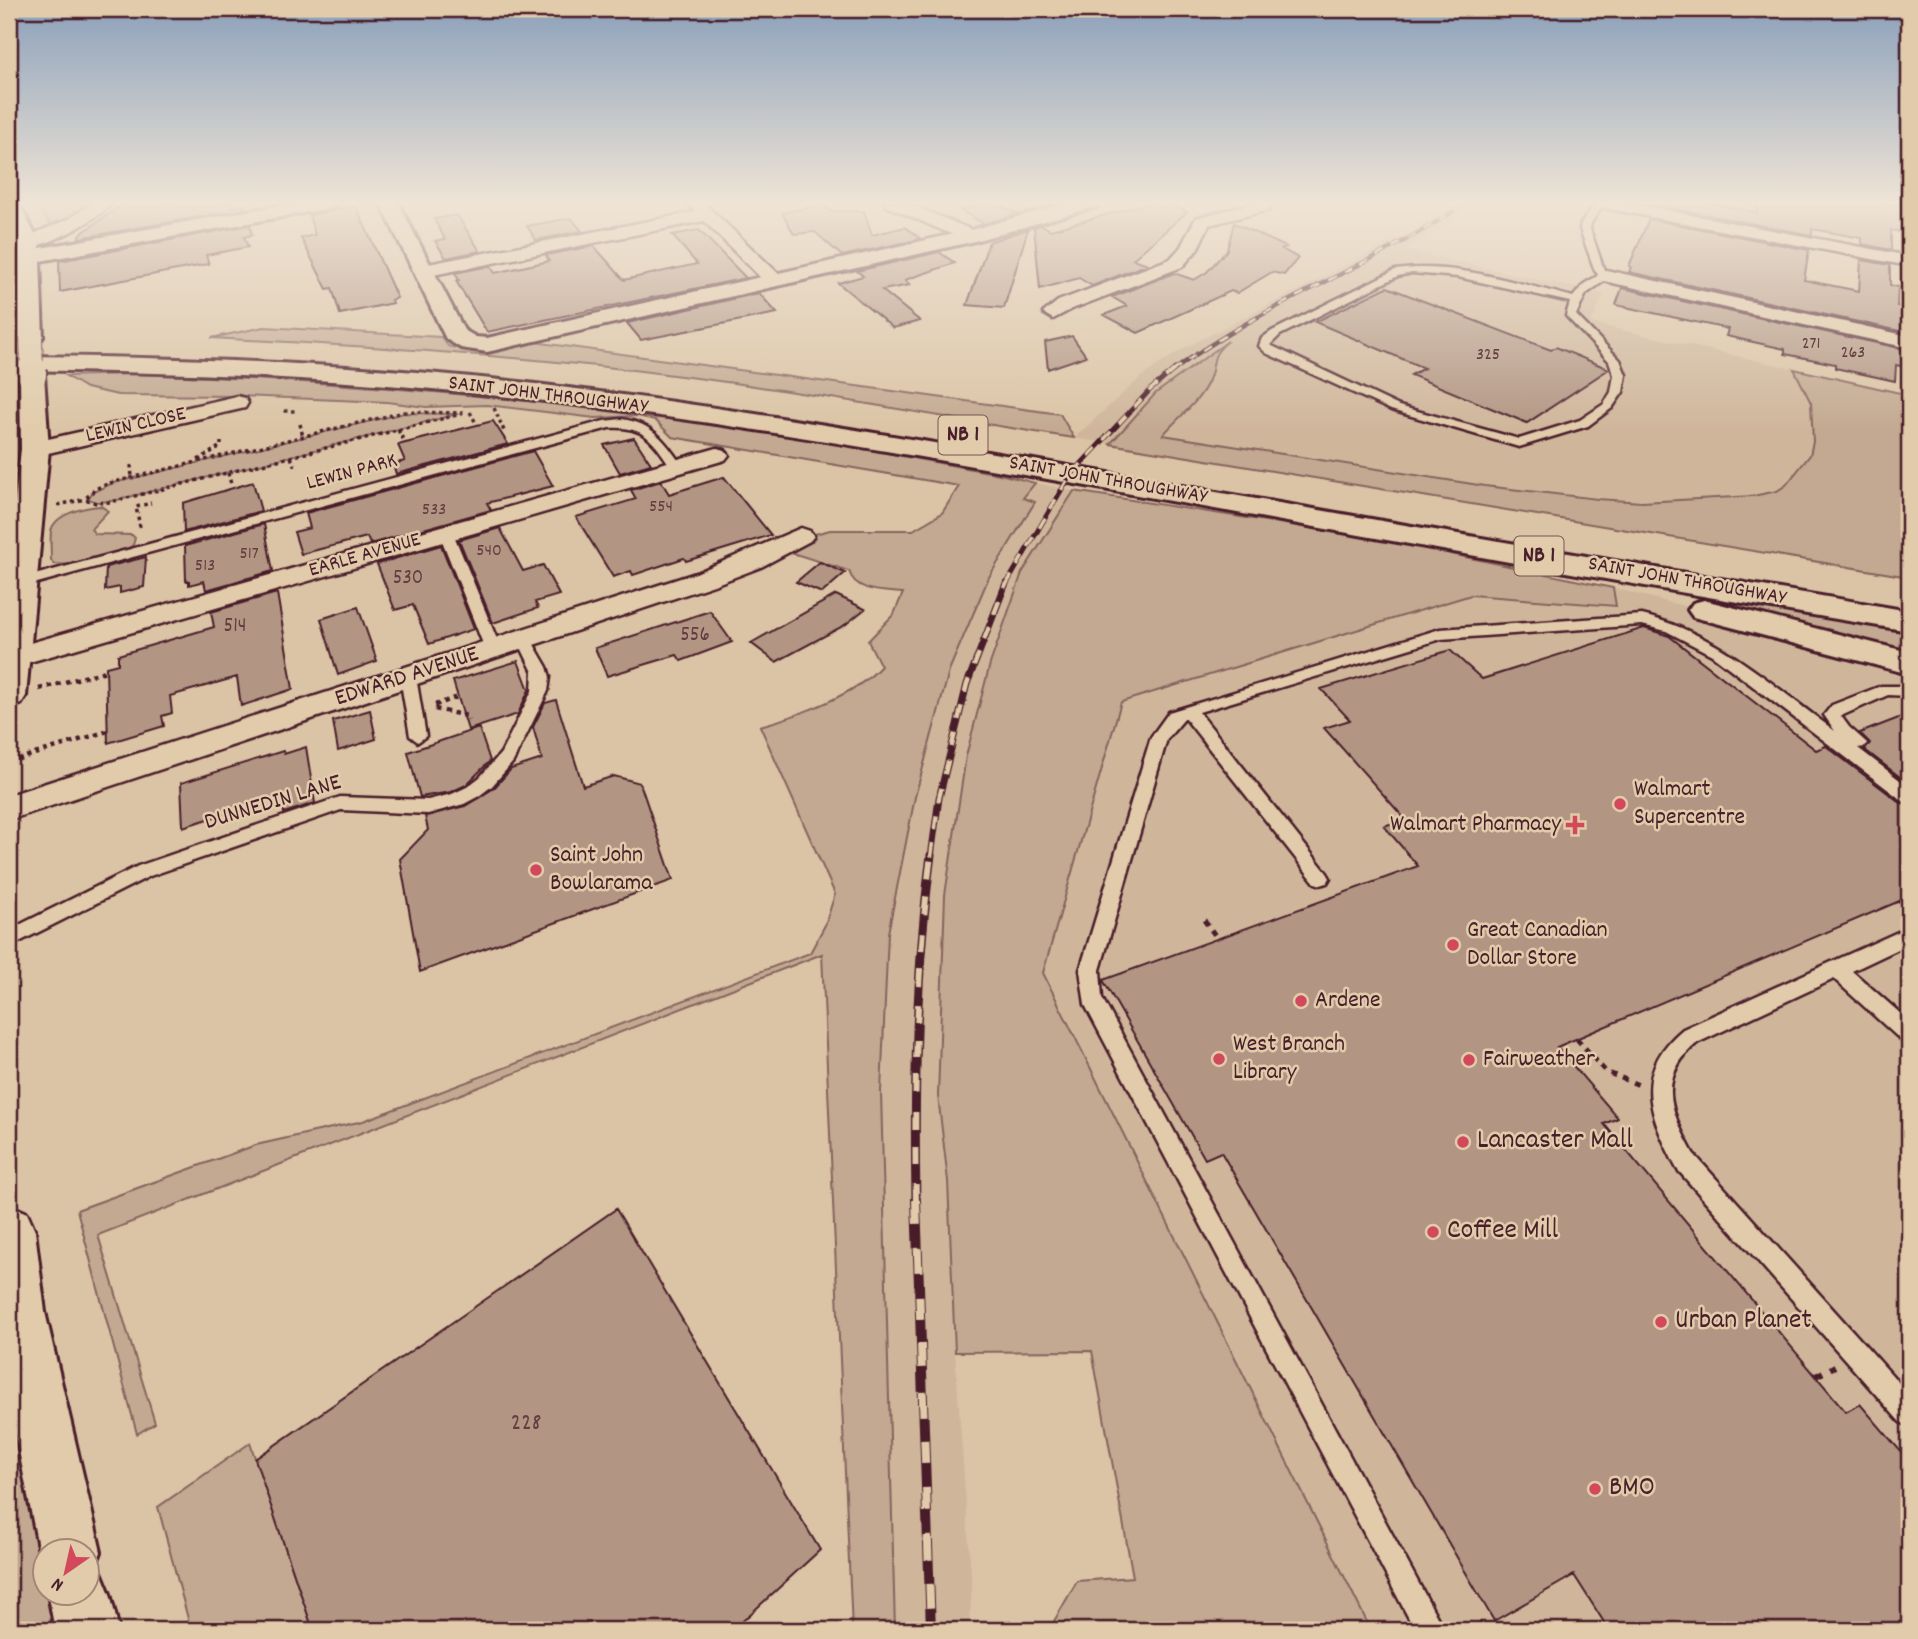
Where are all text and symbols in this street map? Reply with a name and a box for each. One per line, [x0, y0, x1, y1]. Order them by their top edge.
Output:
house number: 271 [1802, 332, 1820, 357]
house number: 263 [1841, 341, 1865, 366]
house number: 325 [1476, 343, 1500, 368]
street label: SAINT JOHN THROUGHWAY [447, 369, 651, 423]
street label: LEWIN CLOSE [83, 400, 189, 452]
road number: NB 1 [939, 416, 988, 454]
street label: LEWIN PARK [303, 446, 401, 499]
street label: SAINT JOHN THROUGHWAY [1007, 449, 1211, 513]
house number: 554 [649, 495, 673, 520]
house number: 533 [422, 498, 446, 523]
street label: EARLE AVENUE [305, 526, 425, 586]
road number: NB 1 [1514, 536, 1564, 576]
house number: 540 [476, 539, 502, 564]
house number: 517 [239, 542, 259, 567]
street label: SAINT JOHN THROUGHWAY [1586, 550, 1790, 614]
house number: 513 [195, 554, 215, 579]
house number: 530 [393, 564, 423, 594]
house number: 514 [223, 612, 247, 642]
house number: 556 [680, 621, 710, 651]
street label: EDWARD AVENUE [331, 638, 483, 716]
street label: DUNNEDIN LANE [200, 766, 346, 840]
place label: Walmart Supercentre [1634, 773, 1745, 835]
marker: Walmart Supercentre [1612, 796, 1628, 812]
place label: Walmart Pharmacy [1390, 808, 1562, 842]
marker: Walmart Pharmacy [1567, 817, 1583, 833]
place label: Saint John Bowlarama [550, 839, 653, 901]
marker: Saint John Bowlarama [528, 862, 544, 878]
place label: Great Canadian Dollar Store [1467, 914, 1608, 976]
marker: Great Canadian Dollar Store [1445, 937, 1461, 953]
place label: Ardene [1315, 984, 1380, 1018]
marker: Ardene [1293, 993, 1309, 1009]
place label: West Branch Library [1233, 1028, 1345, 1090]
place label: Fairweather [1483, 1043, 1595, 1077]
marker: West Branch Library [1211, 1051, 1227, 1067]
marker: Fairweather [1461, 1052, 1477, 1068]
place label: Lancaster Mall [1477, 1122, 1633, 1162]
marker: Lancaster Mall [1455, 1134, 1471, 1150]
place label: Coffee Mill [1447, 1212, 1558, 1252]
marker: Coffee Mill [1425, 1224, 1441, 1240]
place label: Urban Planet [1675, 1302, 1812, 1342]
marker: Urban Planet [1653, 1314, 1669, 1330]
house number: 228 [511, 1407, 541, 1441]
place label: BMO [1609, 1469, 1655, 1509]
marker: BMO [1587, 1481, 1603, 1497]
north arrow [32, 1538, 102, 1608]
text: N [47, 1569, 70, 1597]

